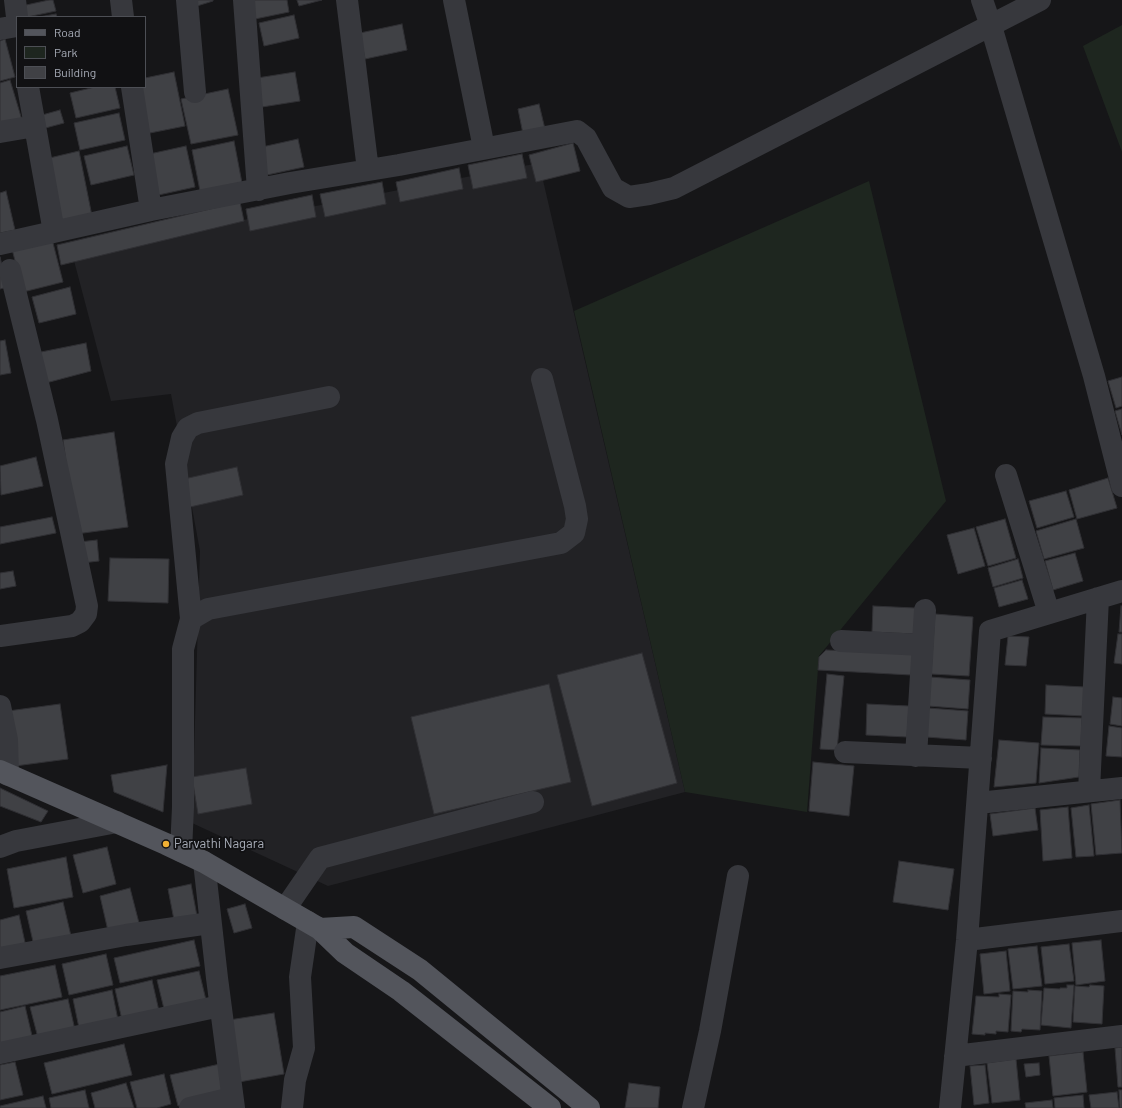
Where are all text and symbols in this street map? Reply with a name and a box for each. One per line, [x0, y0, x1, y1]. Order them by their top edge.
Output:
legend [16, 16, 146, 88]
text: Road [54, 25, 81, 39]
text: Park [54, 45, 78, 59]
text: Building [54, 65, 96, 79]
place label: Parvathi Nagara [174, 836, 264, 852]
marker: Parvathi Nagara [161, 839, 171, 849]

